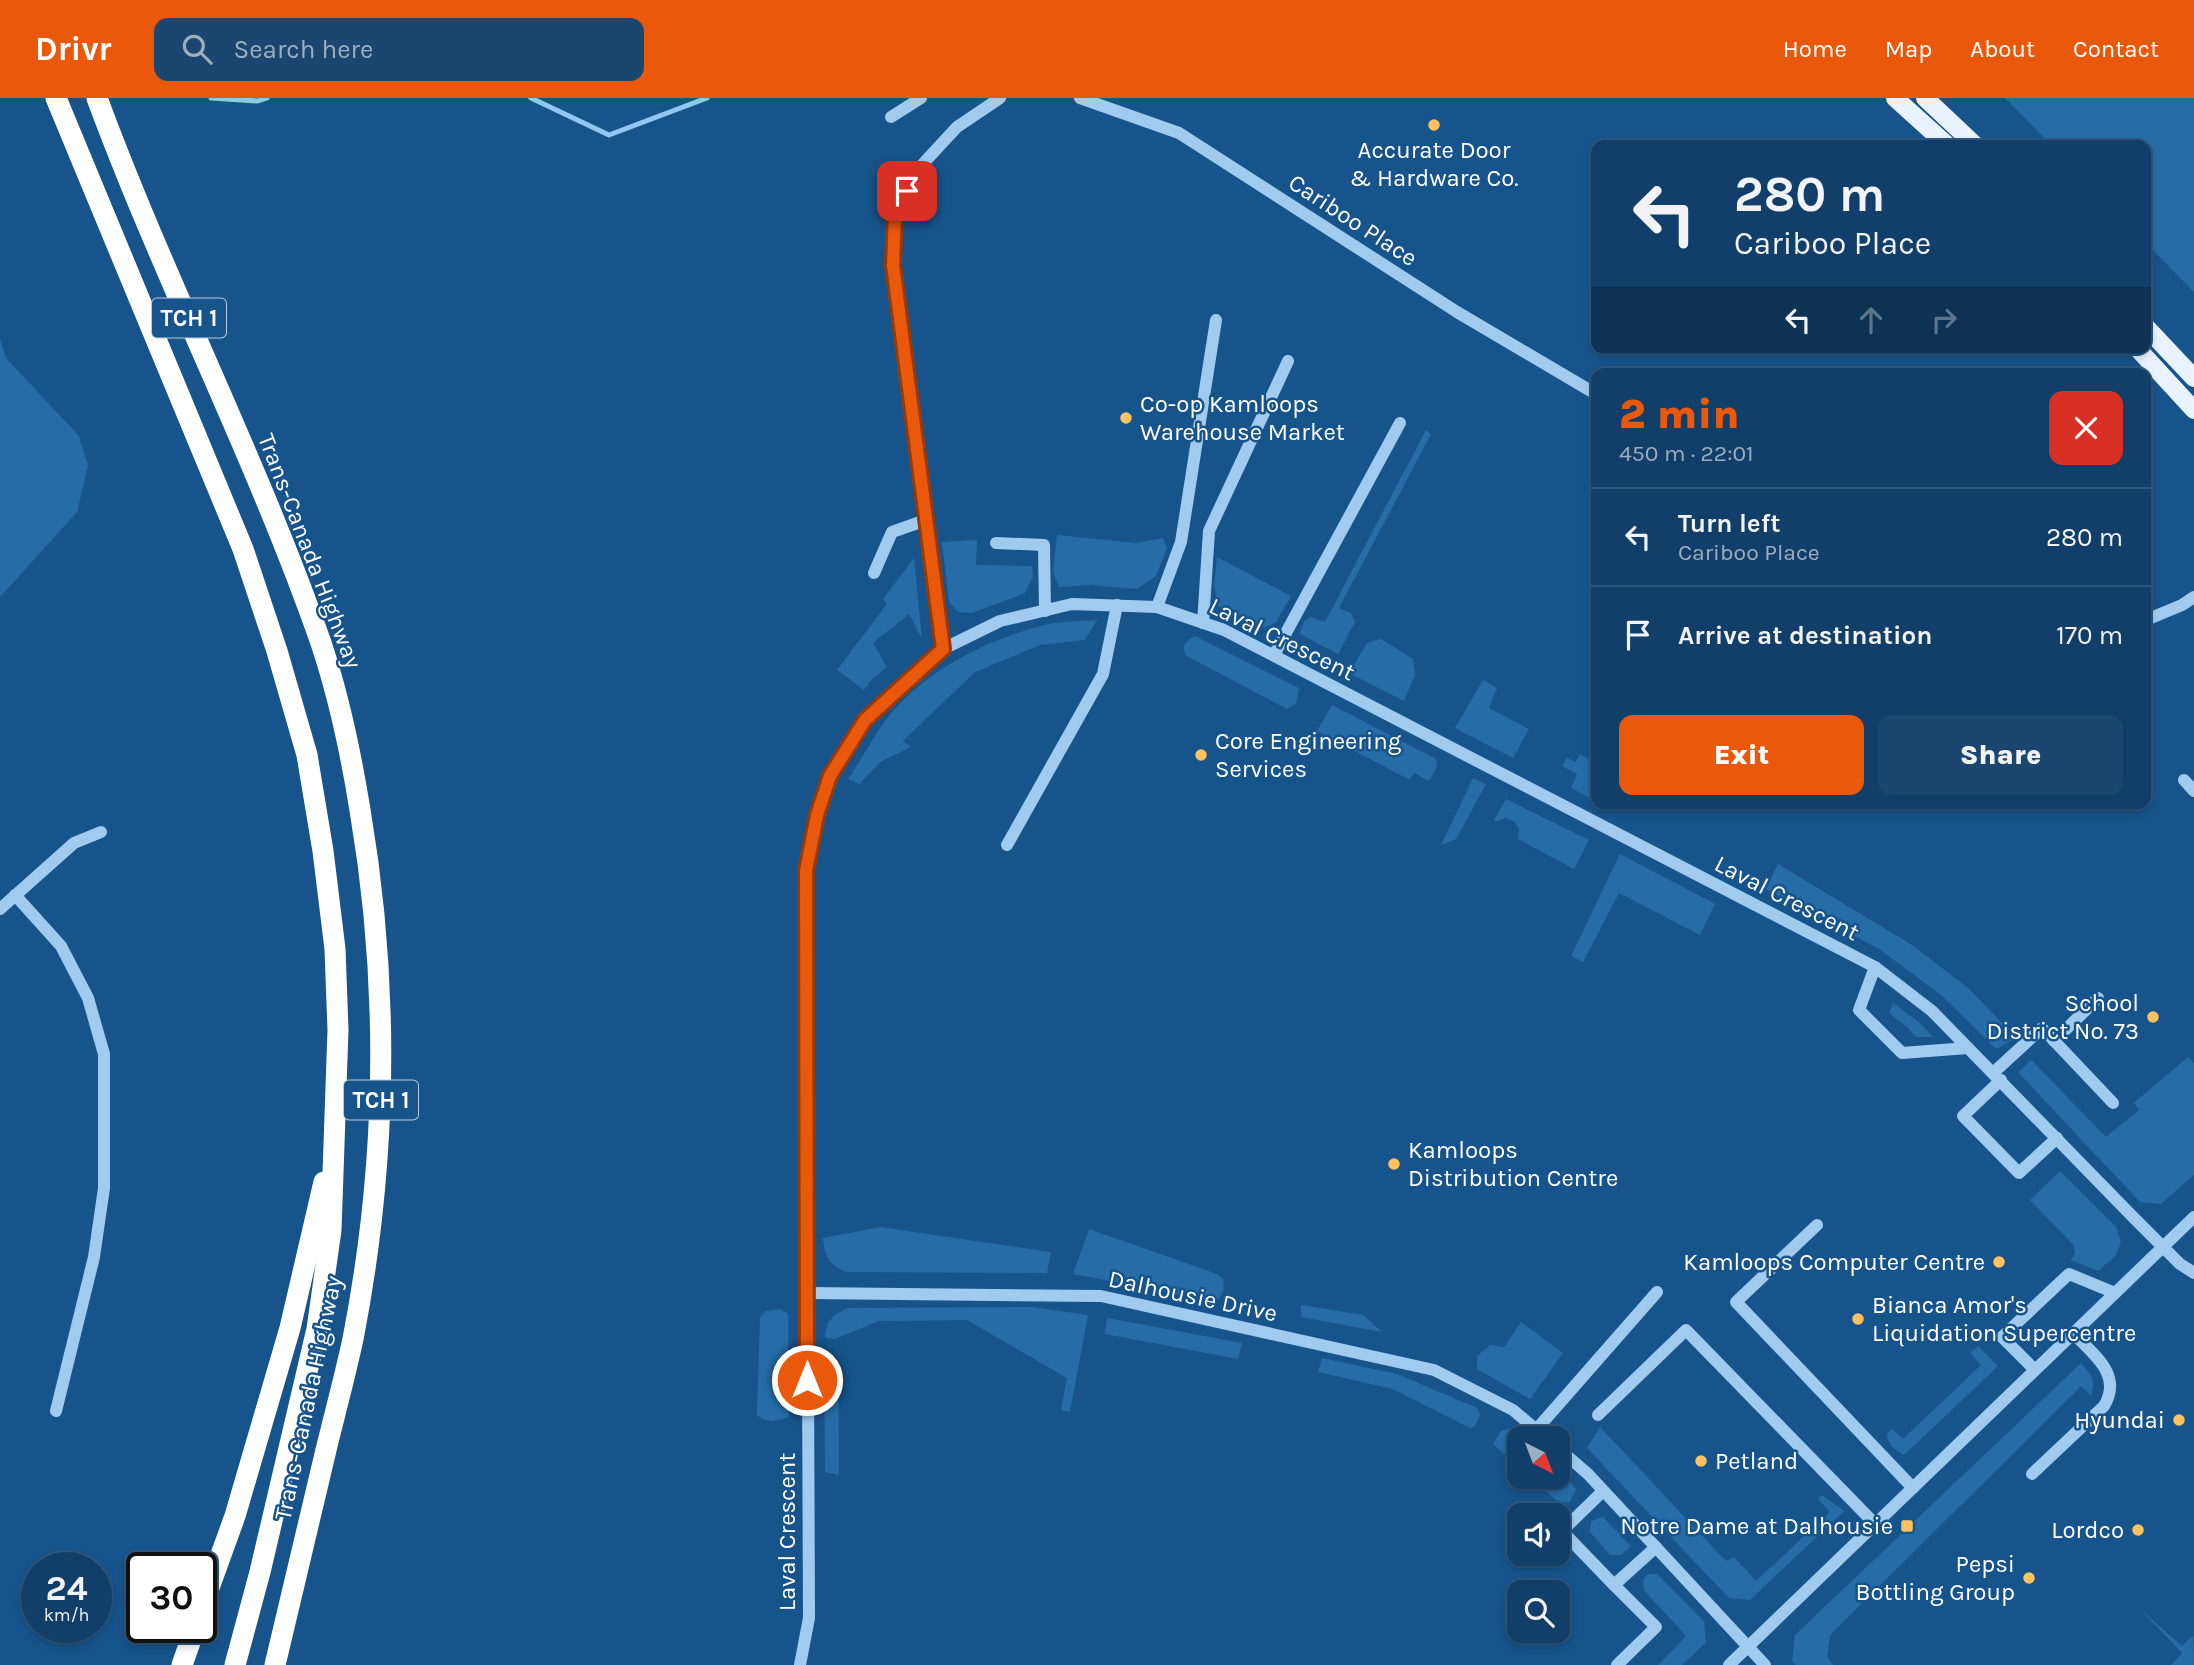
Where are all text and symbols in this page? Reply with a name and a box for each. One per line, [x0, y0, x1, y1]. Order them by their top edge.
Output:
search box [154, 18, 644, 81]
text: Drivr [35, 30, 112, 68]
icon: search [178, 30, 216, 68]
text: Search here [234, 34, 373, 65]
text: Home [1783, 35, 1847, 63]
text: Map [1885, 35, 1932, 63]
text: About [1970, 35, 2035, 63]
text: Contact [2073, 35, 2159, 63]
marker: Accurate Door & Hardware Co. [1426, 117, 1442, 133]
place label: Accurate Door & Hardware Co. [1349, 136, 1519, 192]
pin [877, 161, 937, 221]
text: 280 m [1734, 166, 1885, 223]
street label: Cariboo Place [1283, 168, 1423, 272]
icon: left [1619, 168, 1710, 259]
icon: arrive [888, 172, 926, 210]
text: Cariboo Place [1734, 225, 1931, 262]
road number: TCH 1 [152, 298, 226, 338]
icon: left [1779, 301, 1817, 339]
icon: ahead [1852, 301, 1890, 339]
icon: right [1925, 301, 1963, 339]
text: 2 min [1619, 389, 1739, 439]
place label: Co-op Kamloops Warehouse Market [1140, 390, 1345, 446]
button: close [2049, 391, 2123, 465]
marker: Co-op Kamloops Warehouse Market [1118, 410, 1134, 426]
street label: Trans-Canada Highway [252, 430, 368, 672]
text: 450 m · 22:01 [1619, 440, 1754, 467]
text: Turn left [1678, 508, 1780, 539]
icon: left [1619, 518, 1657, 556]
text: 280 m [2046, 522, 2123, 553]
text: Cariboo Place [1678, 539, 1820, 566]
street label: Laval Crescent [1205, 592, 1359, 686]
icon: arrive [1619, 616, 1657, 654]
text: Arrive at destination [1678, 620, 1932, 651]
text: 170 m [2056, 620, 2123, 651]
button: Exit [1619, 715, 1864, 795]
button: Share [1878, 715, 2123, 795]
place label: Core Engineering Services [1215, 727, 1402, 783]
marker: Core Engineering Services [1193, 747, 1209, 763]
street label: Laval Crescent [1710, 850, 1864, 946]
place label: School District No. 73 [1986, 989, 2139, 1045]
marker: School District No. 73 [2145, 1009, 2161, 1025]
road number: TCH 1 [344, 1080, 418, 1119]
place label: Kamloops Distribution Centre [1408, 1136, 1618, 1192]
marker: Kamloops Distribution Centre [1386, 1156, 1402, 1172]
place label: Kamloops Computer Centre [1683, 1248, 1985, 1276]
marker: Kamloops Computer Centre [1991, 1254, 2007, 1270]
street label: Dalhousie Drive [1106, 1264, 1280, 1328]
street label: Trans-Canada Highway [268, 1273, 348, 1523]
place label: Bianca Amor's Liquidation Supercentre [1872, 1291, 2136, 1347]
marker: Bianca Amor's Liquidation Supercentre [1850, 1311, 1866, 1327]
position arrow [770, 1343, 844, 1417]
place label: Hyundai [2074, 1406, 2165, 1434]
marker: Hyundai [2171, 1412, 2187, 1428]
north arrow [1507, 1426, 1570, 1489]
map controls [1507, 1426, 1570, 1643]
place label: Petland [1715, 1447, 1798, 1475]
street label: Laval Crescent [773, 1453, 801, 1611]
marker: Petland [1693, 1453, 1709, 1469]
button: sound [1507, 1503, 1570, 1566]
place label: Notre Dame at Dalhousie [1620, 1512, 1893, 1540]
place label: Lordco [2051, 1516, 2124, 1544]
marker: Notre Dame at Dalhousie [1899, 1518, 1915, 1534]
marker: Lordco [2130, 1522, 2146, 1538]
place label: Pepsi Bottling Group [1856, 1550, 2015, 1606]
speed limit sign: 30 [126, 1552, 217, 1643]
text: 24 [46, 1568, 88, 1609]
marker: Pepsi Bottling Group [2021, 1570, 2037, 1586]
button: search [1507, 1580, 1570, 1643]
text: km/h [44, 1604, 89, 1626]

